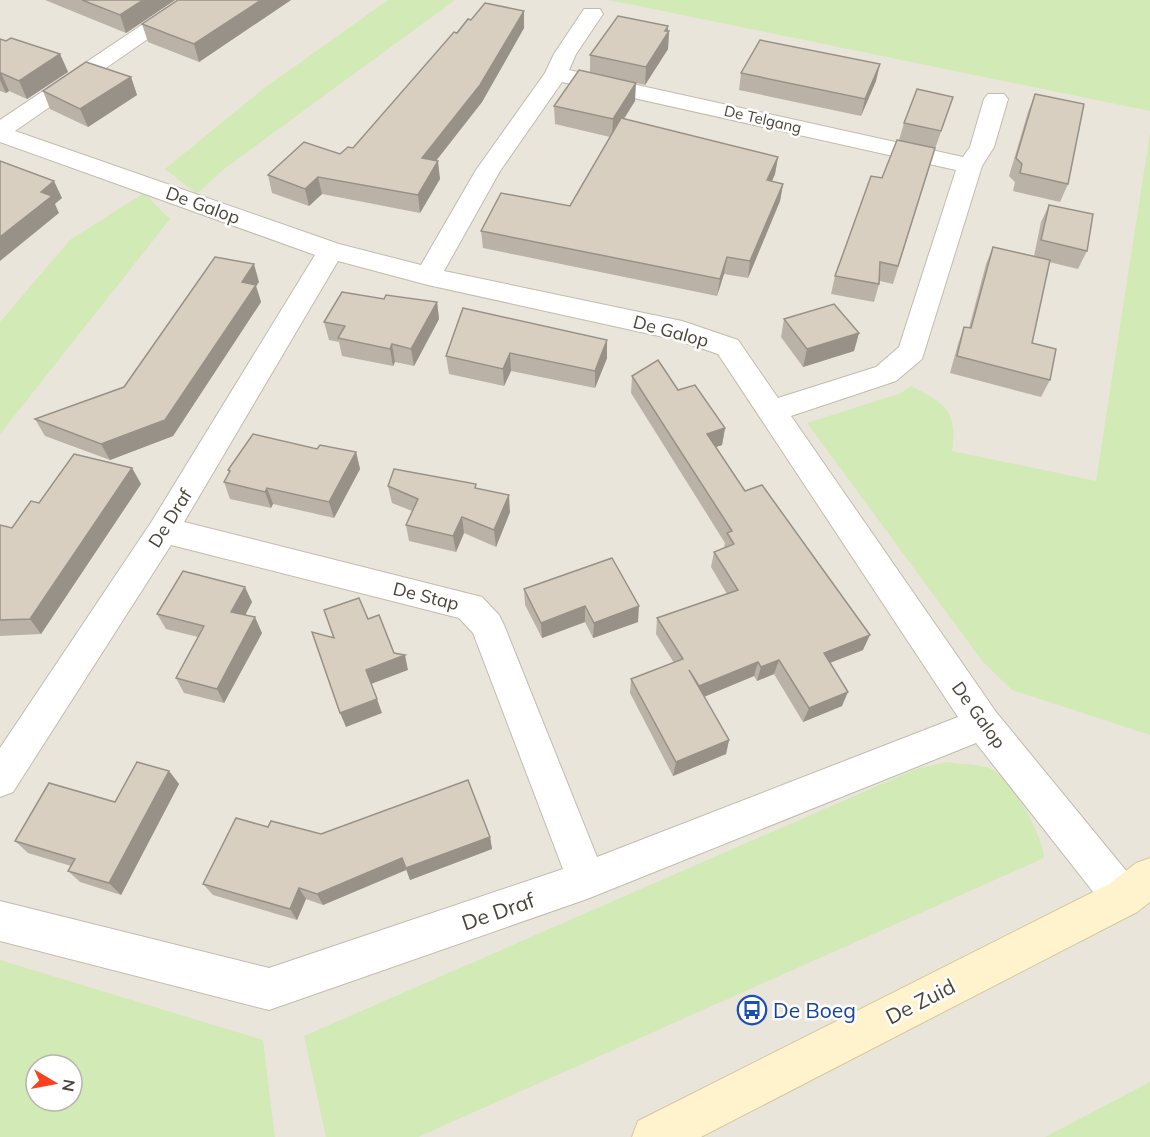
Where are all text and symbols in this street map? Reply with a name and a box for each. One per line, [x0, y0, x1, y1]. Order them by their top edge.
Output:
street label: De Telgang [722, 101, 804, 137]
street label: De Galop [163, 181, 243, 229]
street label: De Galop [631, 310, 711, 352]
street label: De Draf [143, 484, 197, 552]
street label: De Stap [391, 577, 461, 615]
street label: De Galop [947, 677, 1011, 753]
street label: De Draf [458, 886, 539, 936]
street label: De Zuid [881, 972, 959, 1030]
bus stop icon: De Boeg [736, 994, 768, 1026]
place label: De Boeg [773, 997, 856, 1023]
north arrow [24, 1053, 84, 1113]
text: N [58, 1078, 80, 1093]

